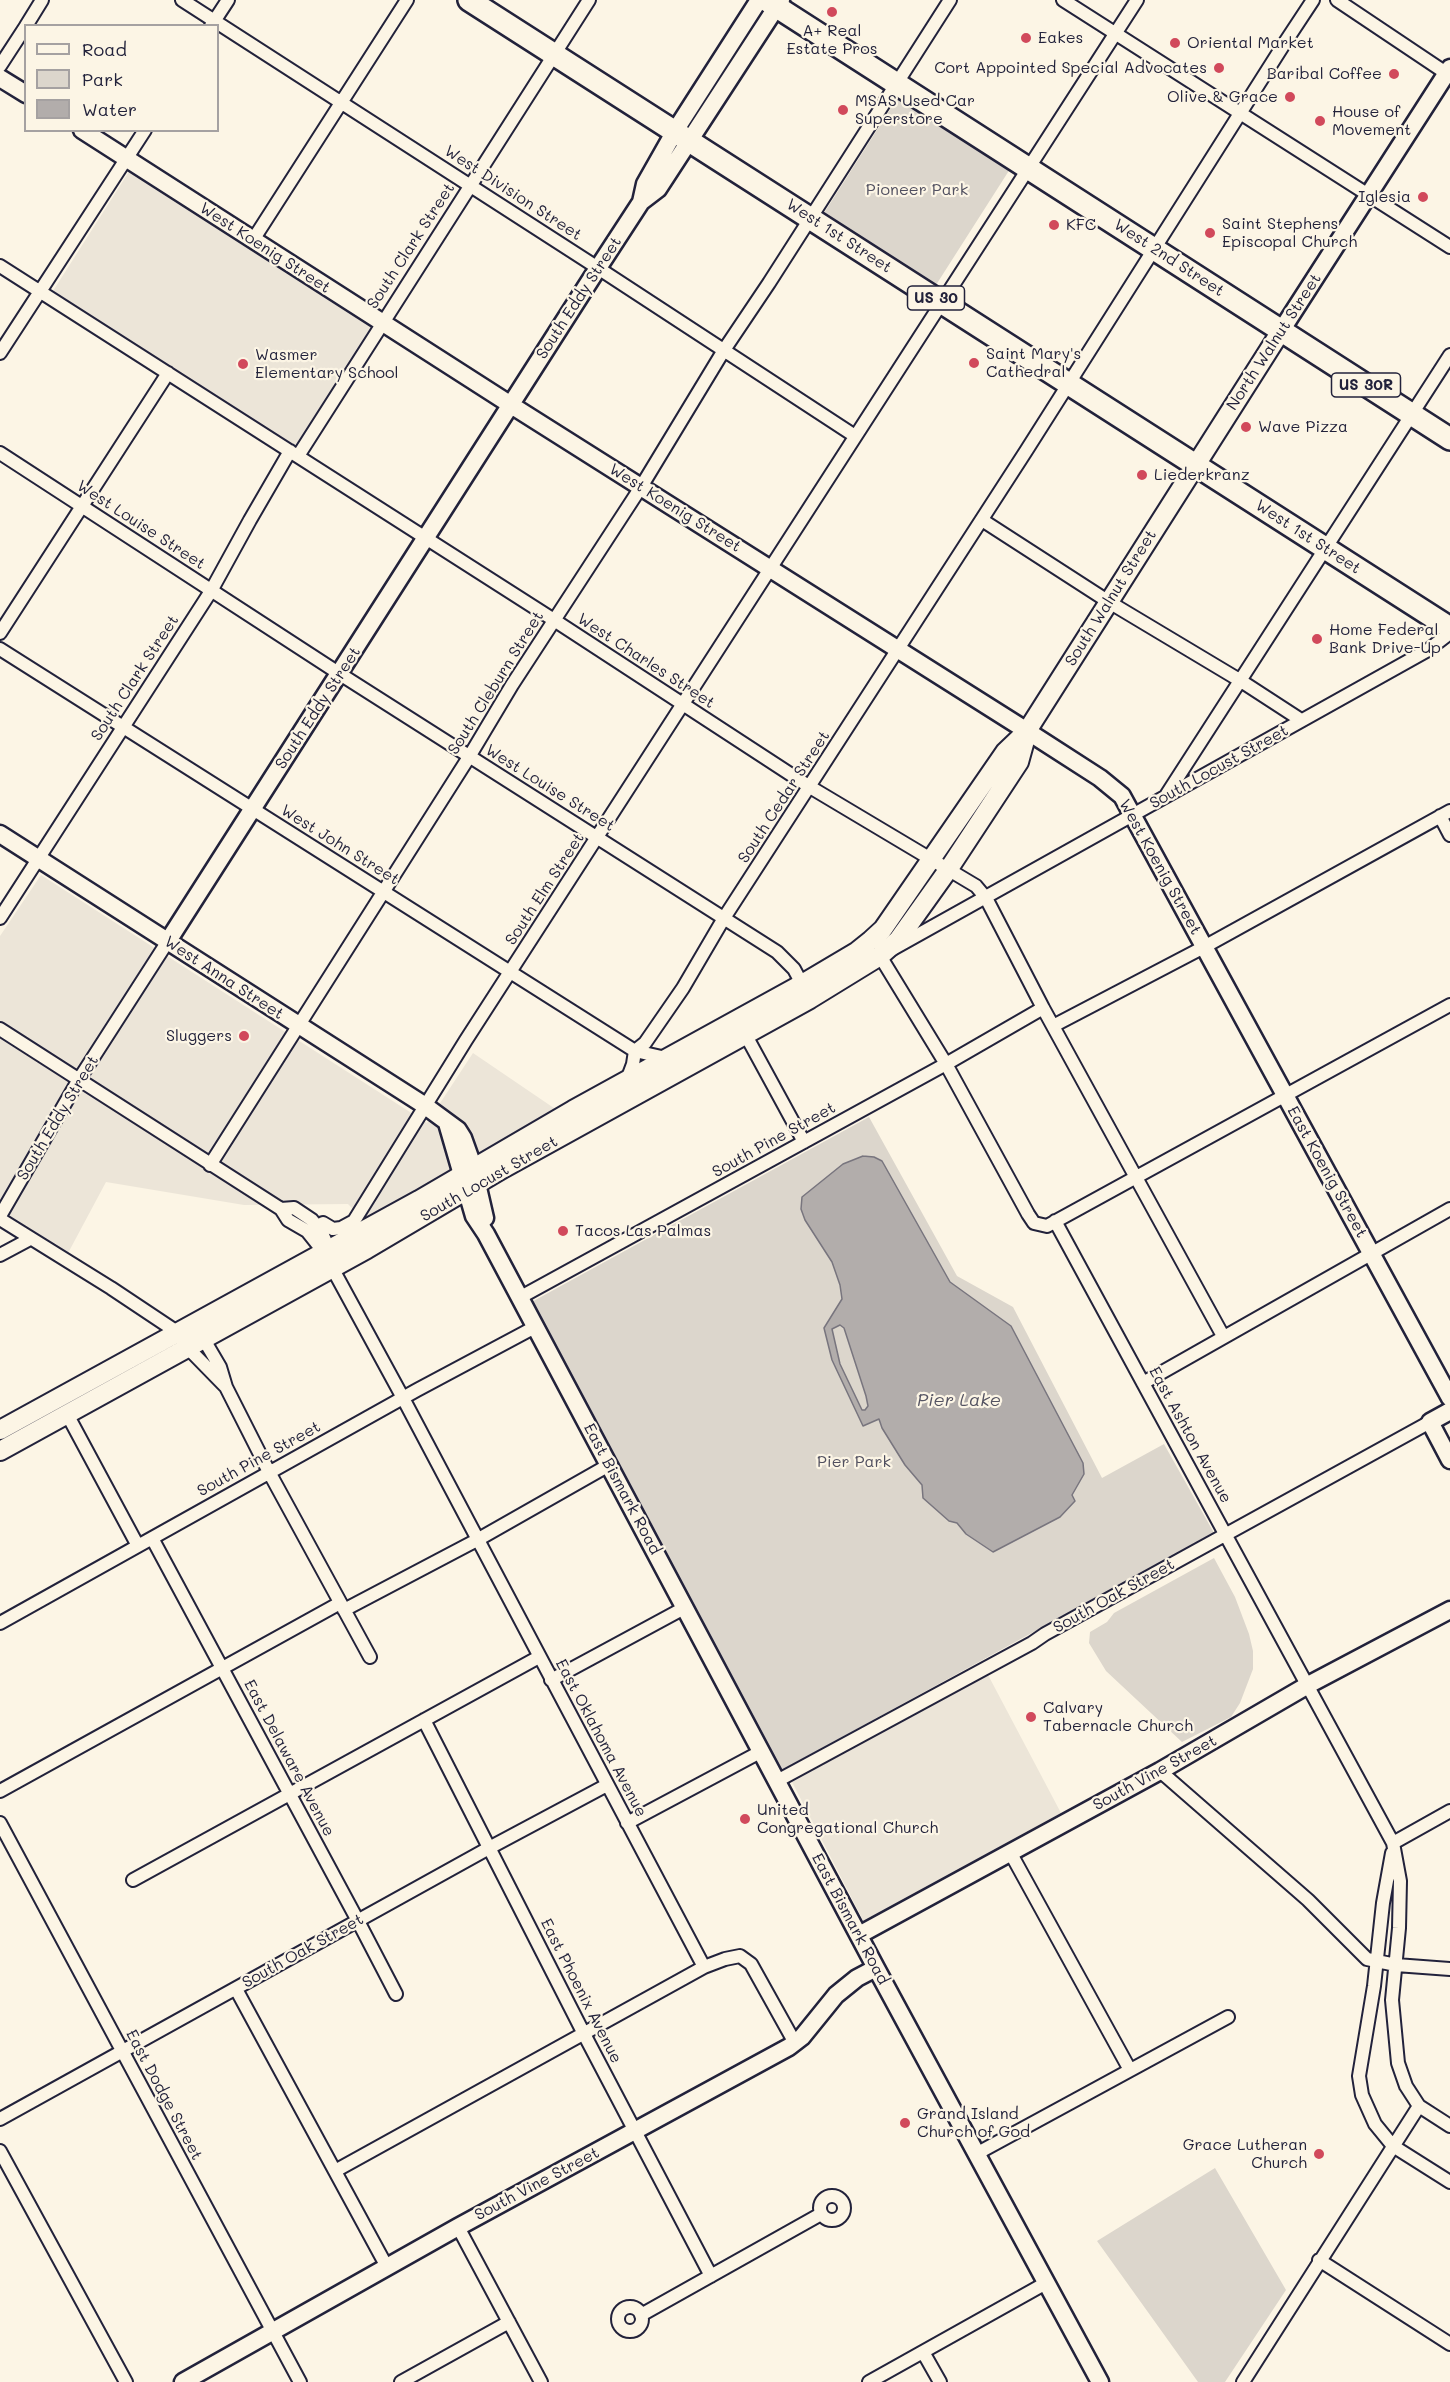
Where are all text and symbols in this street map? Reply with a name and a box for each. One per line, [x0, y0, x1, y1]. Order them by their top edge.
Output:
marker: A+ Real Estate Pros [825, 5, 839, 19]
place label: A+ Real Estate Pros [786, 21, 878, 59]
legend [24, 24, 219, 132]
place label: Eakes [1038, 28, 1083, 48]
marker: Eakes [1019, 31, 1033, 45]
place label: Oriental Market [1187, 33, 1314, 53]
marker: Oriental Market [1168, 36, 1182, 50]
text: Road [82, 37, 127, 61]
place label: Cort Appointed Special Advocates [934, 58, 1207, 78]
marker: Cort Appointed Special Advocates [1212, 61, 1226, 75]
place label: Baribal Coffee [1267, 64, 1382, 84]
text: Park [82, 67, 123, 91]
marker: Baribal Coffee [1387, 67, 1401, 81]
place label: Olive & Grace [1167, 87, 1278, 107]
marker: Olive & Grace [1283, 90, 1297, 104]
place label: MSAS Used Car Superstore [855, 91, 975, 129]
text: Water [82, 97, 137, 121]
place label: House of Movement [1332, 102, 1411, 140]
marker: MSAS Used Car Superstore [836, 103, 850, 117]
marker: House of Movement [1313, 114, 1327, 128]
street label: West Division Street [441, 141, 585, 245]
street label: South Clark Street [363, 179, 459, 313]
park label: Pioneer Park [866, 180, 968, 200]
place label: Iglesia [1358, 187, 1411, 207]
marker: Iglesia [1416, 190, 1430, 204]
street label: West 1st Street [783, 195, 895, 277]
street label: West Koenig Street [196, 199, 334, 297]
place label: Saint Stephens Episcopal Church [1222, 214, 1357, 252]
place label: KFC [1066, 215, 1096, 235]
street label: West 2nd Street [1110, 215, 1228, 301]
marker: KFC [1047, 218, 1061, 232]
marker: Saint Stephens Episcopal Church [1203, 226, 1217, 240]
street label: South Eddy Street [532, 233, 626, 363]
street label: North Walnut Street [1223, 270, 1325, 414]
road number: US 30 [908, 286, 964, 310]
place label: Saint Mary's Cathedral [986, 344, 1081, 382]
place label: Wasmer Elementary School [255, 345, 399, 383]
marker: Saint Mary's Cathedral [967, 356, 981, 370]
marker: Wasmer Elementary School [236, 357, 250, 371]
road number: US 30R [1332, 373, 1400, 397]
place label: Wave Pizza [1258, 417, 1348, 437]
marker: Wave Pizza [1239, 420, 1253, 434]
street label: West Koenig Street [605, 460, 745, 556]
place label: Liederkranz [1154, 465, 1250, 485]
marker: Liederkranz [1135, 468, 1149, 482]
street label: West Louise Street [73, 476, 209, 574]
street label: West 1st Street [1252, 496, 1364, 578]
street label: South Walnut Street [1061, 526, 1161, 670]
street label: South Cleburn Street [444, 608, 548, 758]
street label: West Charles Street [574, 609, 718, 713]
street label: South Clark Street [87, 611, 183, 745]
place label: Home Federal Bank Drive-Up [1329, 620, 1441, 658]
marker: Home Federal Bank Drive-Up [1310, 632, 1324, 646]
street label: South Eddy Street [271, 643, 365, 773]
street label: South Locust Street [1146, 721, 1292, 813]
street label: South Cedar Street [734, 727, 834, 867]
street label: West Louise Street [482, 740, 618, 836]
street label: West Koenig Street [1115, 796, 1205, 938]
street label: West John Street [277, 801, 403, 889]
street label: South Elm Street [501, 829, 589, 949]
street label: West Anna Street [161, 932, 287, 1024]
place label: Sluggers [166, 1026, 232, 1046]
marker: Sluggers [237, 1029, 251, 1043]
street label: South Eddy Street [13, 1052, 103, 1184]
street label: South Pine Street [709, 1098, 839, 1182]
street label: East Koenig Street [1283, 1103, 1371, 1241]
street label: South Locust Street [417, 1132, 561, 1226]
place label: Tacos Las Palmas [575, 1221, 711, 1241]
marker: Tacos Las Palmas [556, 1224, 570, 1238]
street label: East Ashton Avenue [1145, 1364, 1235, 1506]
water label: Pier Lake [917, 1389, 1001, 1411]
street label: South Pine Street [194, 1417, 324, 1501]
street label: East Bismark Road [579, 1420, 665, 1558]
park label: Pier Park [817, 1452, 891, 1472]
street label: South Oak Street [1050, 1555, 1178, 1637]
street label: East Oklahoma Avenue [551, 1656, 651, 1820]
street label: East Delaware Avenue [240, 1676, 338, 1840]
place label: Calvary Tabernacle Church [1043, 1698, 1193, 1736]
marker: Calvary Tabernacle Church [1024, 1710, 1038, 1724]
street label: South Vine Street [1090, 1731, 1220, 1815]
place label: United Congregational Church [757, 1800, 938, 1838]
marker: United Congregational Church [738, 1812, 752, 1826]
street label: East Bismark Road [807, 1850, 893, 1988]
street label: South Oak Street [239, 1910, 367, 1992]
street label: East Phoenix Avenue [536, 1916, 626, 2066]
street label: East Dodge Street [122, 2027, 206, 2163]
place label: Grand Island Church of God [917, 2104, 1030, 2142]
marker: Grand Island Church of God [898, 2116, 912, 2130]
place label: Grace Lutheran Church [1183, 2135, 1307, 2173]
street label: South Vine Street [471, 2143, 603, 2225]
marker: Grace Lutheran Church [1312, 2147, 1326, 2161]

